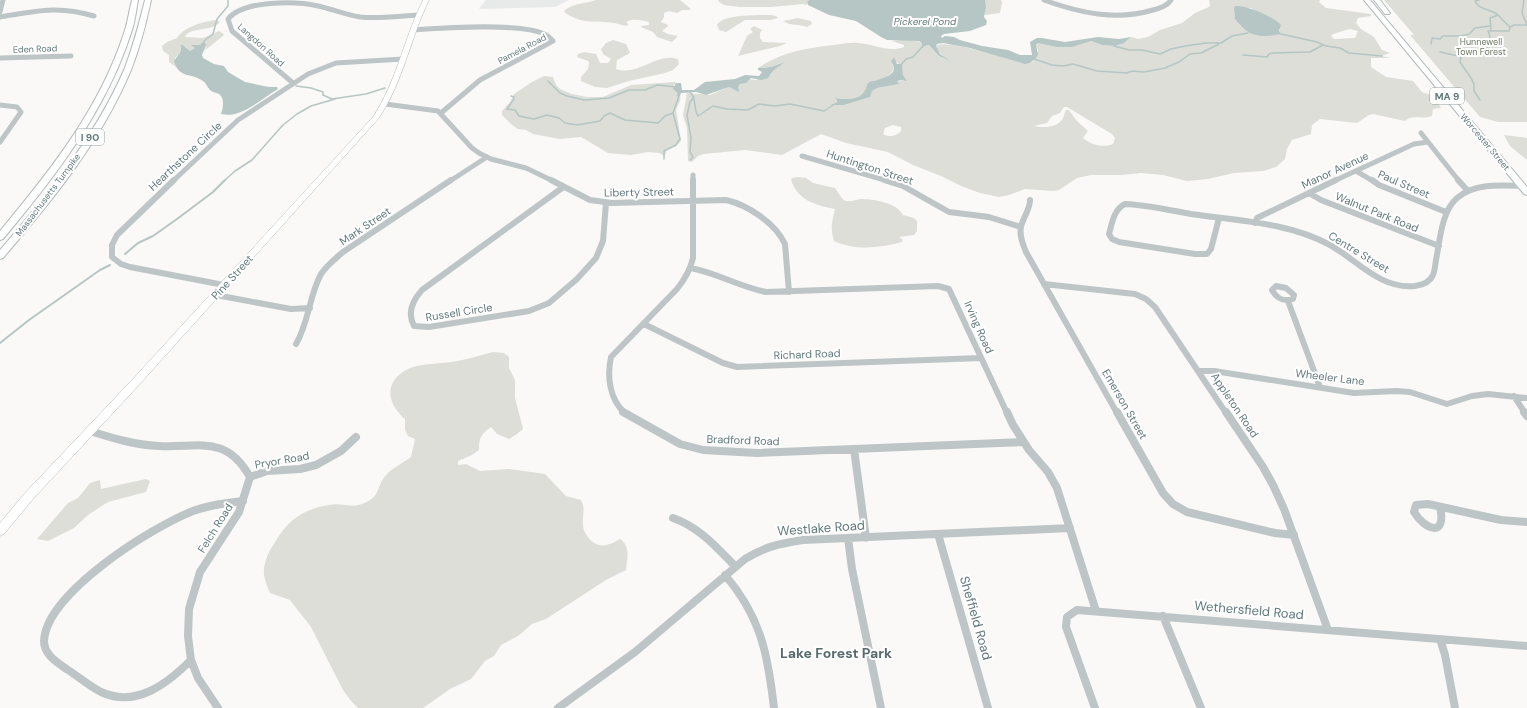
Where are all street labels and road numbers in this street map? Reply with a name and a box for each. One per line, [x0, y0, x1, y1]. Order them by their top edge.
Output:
street label: Langdon Road [235, 21, 287, 69]
street label: Pamela Road [496, 31, 549, 67]
street label: Eden Road [13, 42, 58, 56]
road number: MA 9 [1430, 88, 1464, 104]
street label: Worcester Street [1458, 111, 1513, 173]
street label: Hearthstone Circle [145, 118, 225, 194]
road number: I 90 [76, 129, 104, 145]
street label: Huntington Street [825, 146, 915, 188]
street label: Manor Avenue [1299, 148, 1371, 192]
street label: Massachusetts Turnpike [13, 151, 83, 239]
street label: Paul Street [1376, 167, 1432, 201]
street label: Liberty Street [604, 184, 674, 200]
street label: Walnut Park Road [1333, 189, 1421, 235]
street label: Mark Street [337, 204, 393, 248]
street label: Centre Street [1326, 228, 1392, 276]
street label: Pine Street [208, 252, 256, 302]
street label: Irving Road [961, 299, 997, 356]
street label: Russell Circle [425, 300, 493, 324]
street label: Richard Road [773, 346, 841, 362]
street label: Emerson Street [1099, 366, 1151, 442]
street label: Wheeler Lane [1295, 366, 1365, 388]
street label: Appleton Road [1208, 370, 1262, 440]
street label: Bradford Road [706, 432, 780, 448]
street label: Pryor Road [254, 448, 310, 472]
street label: Felch Road [194, 501, 236, 555]
street label: Westlake Road [777, 516, 865, 540]
street label: Sheffield Road [956, 574, 996, 662]
street label: Wethersfield Road [1194, 597, 1304, 623]

